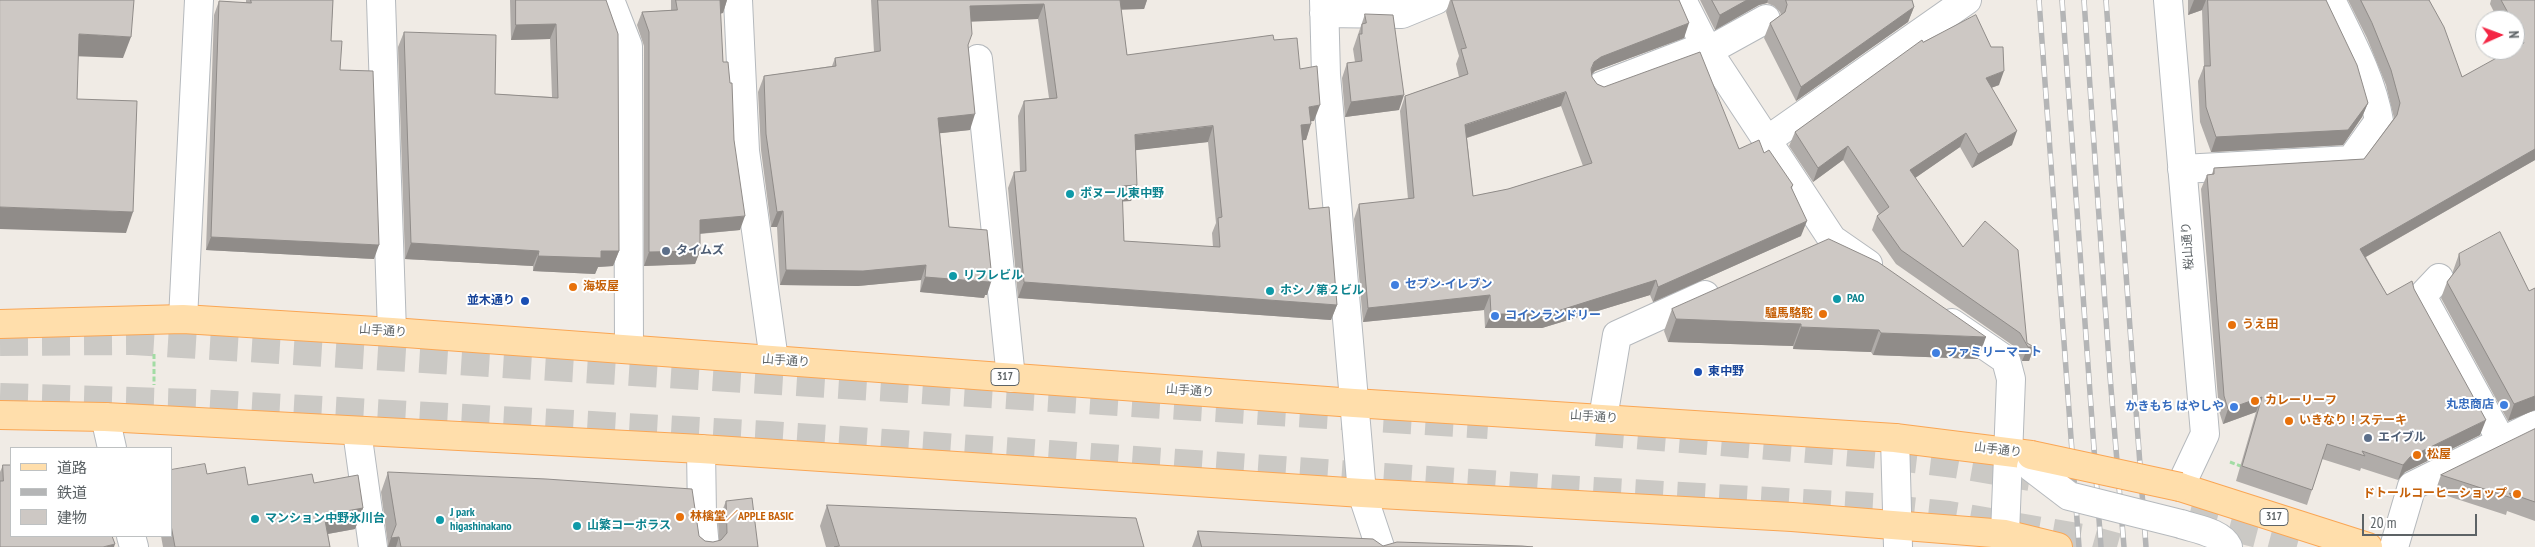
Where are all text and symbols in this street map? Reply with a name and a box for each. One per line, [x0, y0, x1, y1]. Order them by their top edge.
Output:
north arrow [2475, 10, 2525, 60]
text: N [2505, 30, 2523, 39]
place label: ボヌール東中野 [1080, 187, 1164, 201]
marker: ボヌール東中野 [1064, 188, 1076, 200]
street label: 桜山通り [2179, 222, 2197, 270]
place label: タイムズ [676, 244, 724, 258]
marker: タイムズ [660, 245, 672, 257]
place label: リフレビル [963, 269, 1023, 283]
marker: リフレビル [947, 270, 959, 282]
place label: セブン-イレブン [1405, 278, 1493, 292]
marker: セブン-イレブン [1389, 279, 1401, 291]
place label: 海坂屋 [583, 280, 619, 294]
marker: 海坂屋 [567, 281, 579, 293]
place label: ホシノ第２ビル [1280, 284, 1364, 298]
marker: ホシノ第２ビル [1264, 285, 1276, 297]
place label: PAO [1847, 292, 1864, 306]
marker: PAO [1831, 293, 1843, 305]
place label: 並木通り [467, 294, 515, 308]
marker: 並木通り [519, 295, 531, 307]
place label: 驢馬駱駝 [1765, 307, 1813, 321]
marker: 驢馬駱駝 [1817, 308, 1829, 320]
place label: コインランドリー [1505, 309, 1601, 323]
marker: コインランドリー [1489, 310, 1501, 322]
place label: うえ田 [2242, 318, 2278, 332]
marker: うえ田 [2226, 319, 2238, 331]
street label: 山手通り [359, 322, 407, 340]
place label: ファミリーマート [1946, 346, 2042, 360]
marker: ファミリーマート [1930, 347, 1942, 359]
street label: 山手通り [762, 352, 810, 370]
place label: 東中野 [1708, 365, 1744, 379]
marker: 東中野 [1692, 366, 1704, 378]
road number: 317 [991, 368, 1019, 386]
street label: 山手通り [1166, 382, 1214, 400]
place label: カレーリーフ [2265, 394, 2337, 408]
marker: カレーリーフ [2249, 395, 2261, 407]
place label: 丸忠商店 [2446, 398, 2494, 412]
marker: 丸忠商店 [2498, 399, 2510, 411]
place label: かきもち はやしや [2126, 400, 2224, 414]
marker: かきもち はやしや [2228, 401, 2240, 413]
street label: 山手通り [1570, 408, 1618, 426]
place label: いきなり！ステーキ [2299, 414, 2407, 428]
marker: いきなり！ステーキ [2283, 415, 2295, 427]
place label: エイブル [2378, 431, 2426, 445]
marker: エイブル [2362, 432, 2374, 444]
street label: 山手通り [1973, 440, 2023, 460]
legend [10, 447, 172, 537]
place label: 松屋 [2427, 448, 2451, 462]
marker: 松屋 [2411, 449, 2423, 461]
text: 道路 [57, 458, 87, 477]
text: 鉄道 [57, 483, 87, 502]
place label: ドトールコーヒーショップ [2363, 487, 2507, 501]
marker: ドトールコーヒーショップ [2511, 488, 2523, 500]
scale bar [2365, 504, 2480, 536]
place label: J park higashinakano [450, 506, 512, 534]
text: 建物 [57, 508, 87, 527]
road number: 317 [2260, 508, 2288, 526]
place label: 林檎堂／APPLE BASIC [690, 510, 794, 524]
marker: 林檎堂／APPLE BASIC [674, 511, 686, 523]
place label: マンション中野氷川台 [265, 512, 385, 526]
marker: マンション中野氷川台 [249, 513, 261, 525]
text: 20 m [2370, 513, 2396, 532]
marker: J park higashinakano [434, 514, 446, 526]
place label: 山繁コーポラス [587, 519, 671, 533]
marker: 山繁コーポラス [571, 520, 583, 532]

